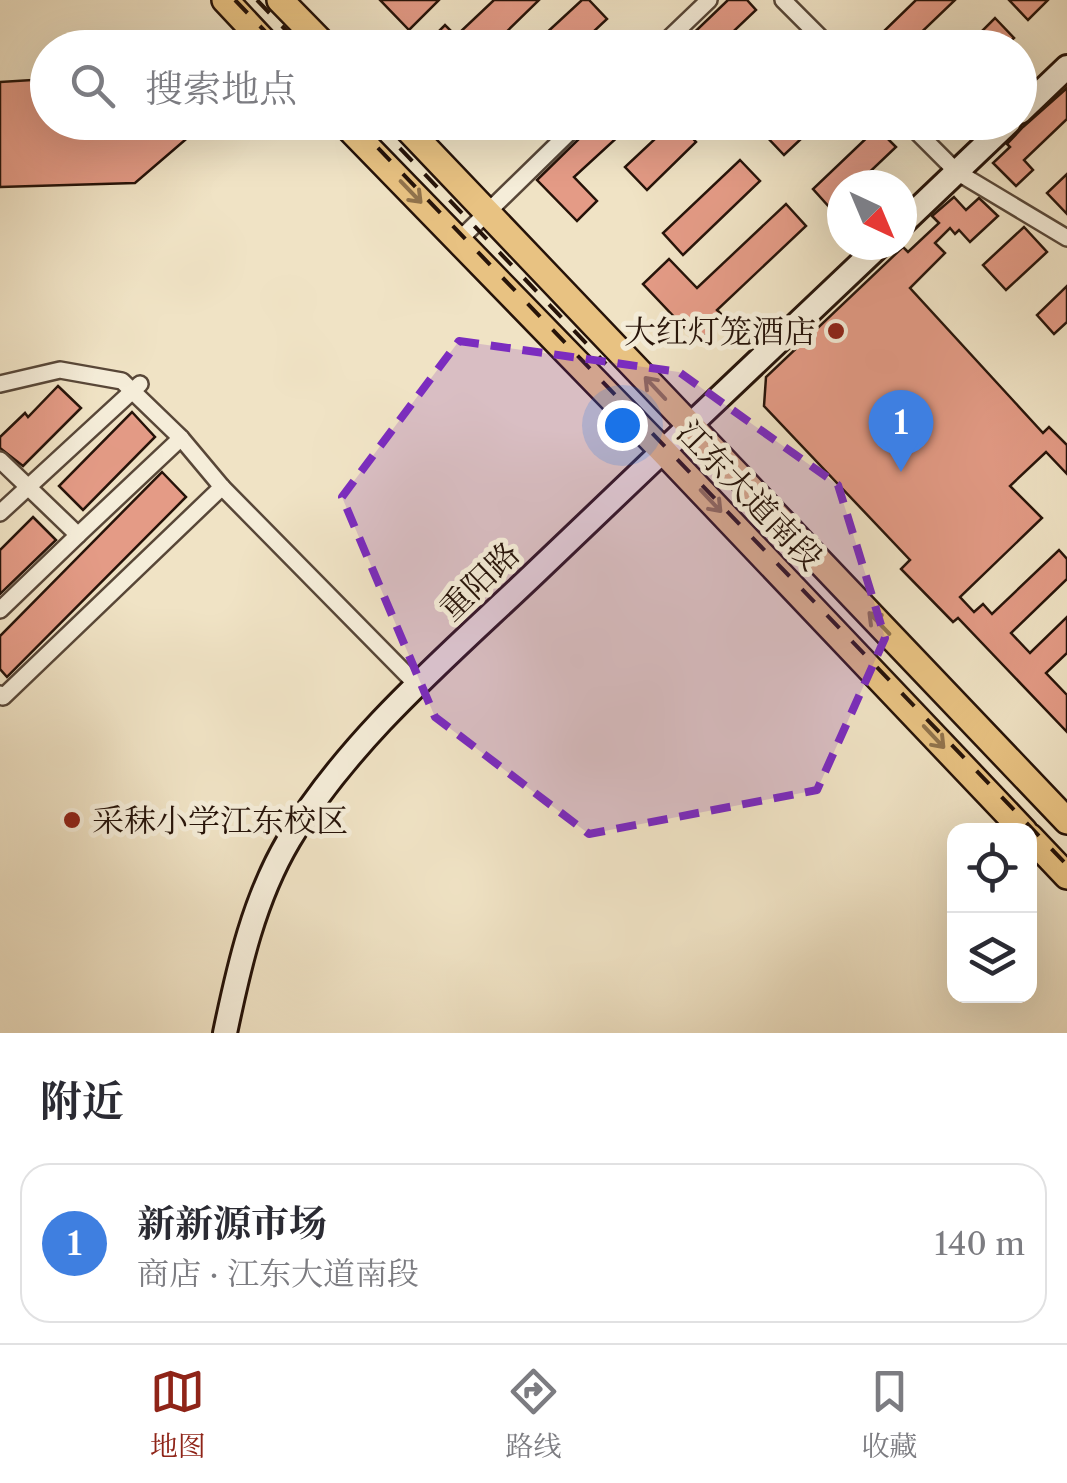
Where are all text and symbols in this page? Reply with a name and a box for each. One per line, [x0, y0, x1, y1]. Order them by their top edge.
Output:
search box [30, 30, 1037, 140]
icon: search [65, 58, 120, 113]
text: 搜索地点 [145, 65, 297, 112]
north arrow [827, 170, 917, 260]
one-way arrow [399, 180, 423, 204]
place label: 大红灯笼酒店 [624, 312, 816, 351]
marker: 大红灯笼酒店 [825, 320, 847, 342]
one-way arrow [643, 376, 667, 400]
pin: 1 [868, 390, 934, 472]
your location [597, 400, 648, 451]
street label: 江东大道南段 [669, 412, 831, 578]
one-way arrow [699, 488, 723, 512]
street label: 重阳路 [431, 534, 527, 628]
one-way arrow [867, 612, 891, 636]
one-way arrow [922, 724, 946, 748]
place label: 采秣小学江东校区 [92, 801, 348, 840]
marker: 采秣小学江东校区 [61, 809, 83, 831]
map controls [947, 823, 1037, 1003]
button: locate [947, 823, 1037, 913]
button: layers [947, 913, 1037, 1003]
text: 附近 [40, 1075, 124, 1127]
text: 新新源市场 [137, 1200, 327, 1247]
text: 1 [67, 1224, 82, 1263]
text: 140 m [934, 1224, 1025, 1263]
text: 商店 · 江东大道南段 [137, 1254, 419, 1293]
tab: 地图 [150, 1364, 206, 1464]
tab: 路线 [505, 1364, 561, 1464]
tab: 收藏 [861, 1364, 917, 1464]

